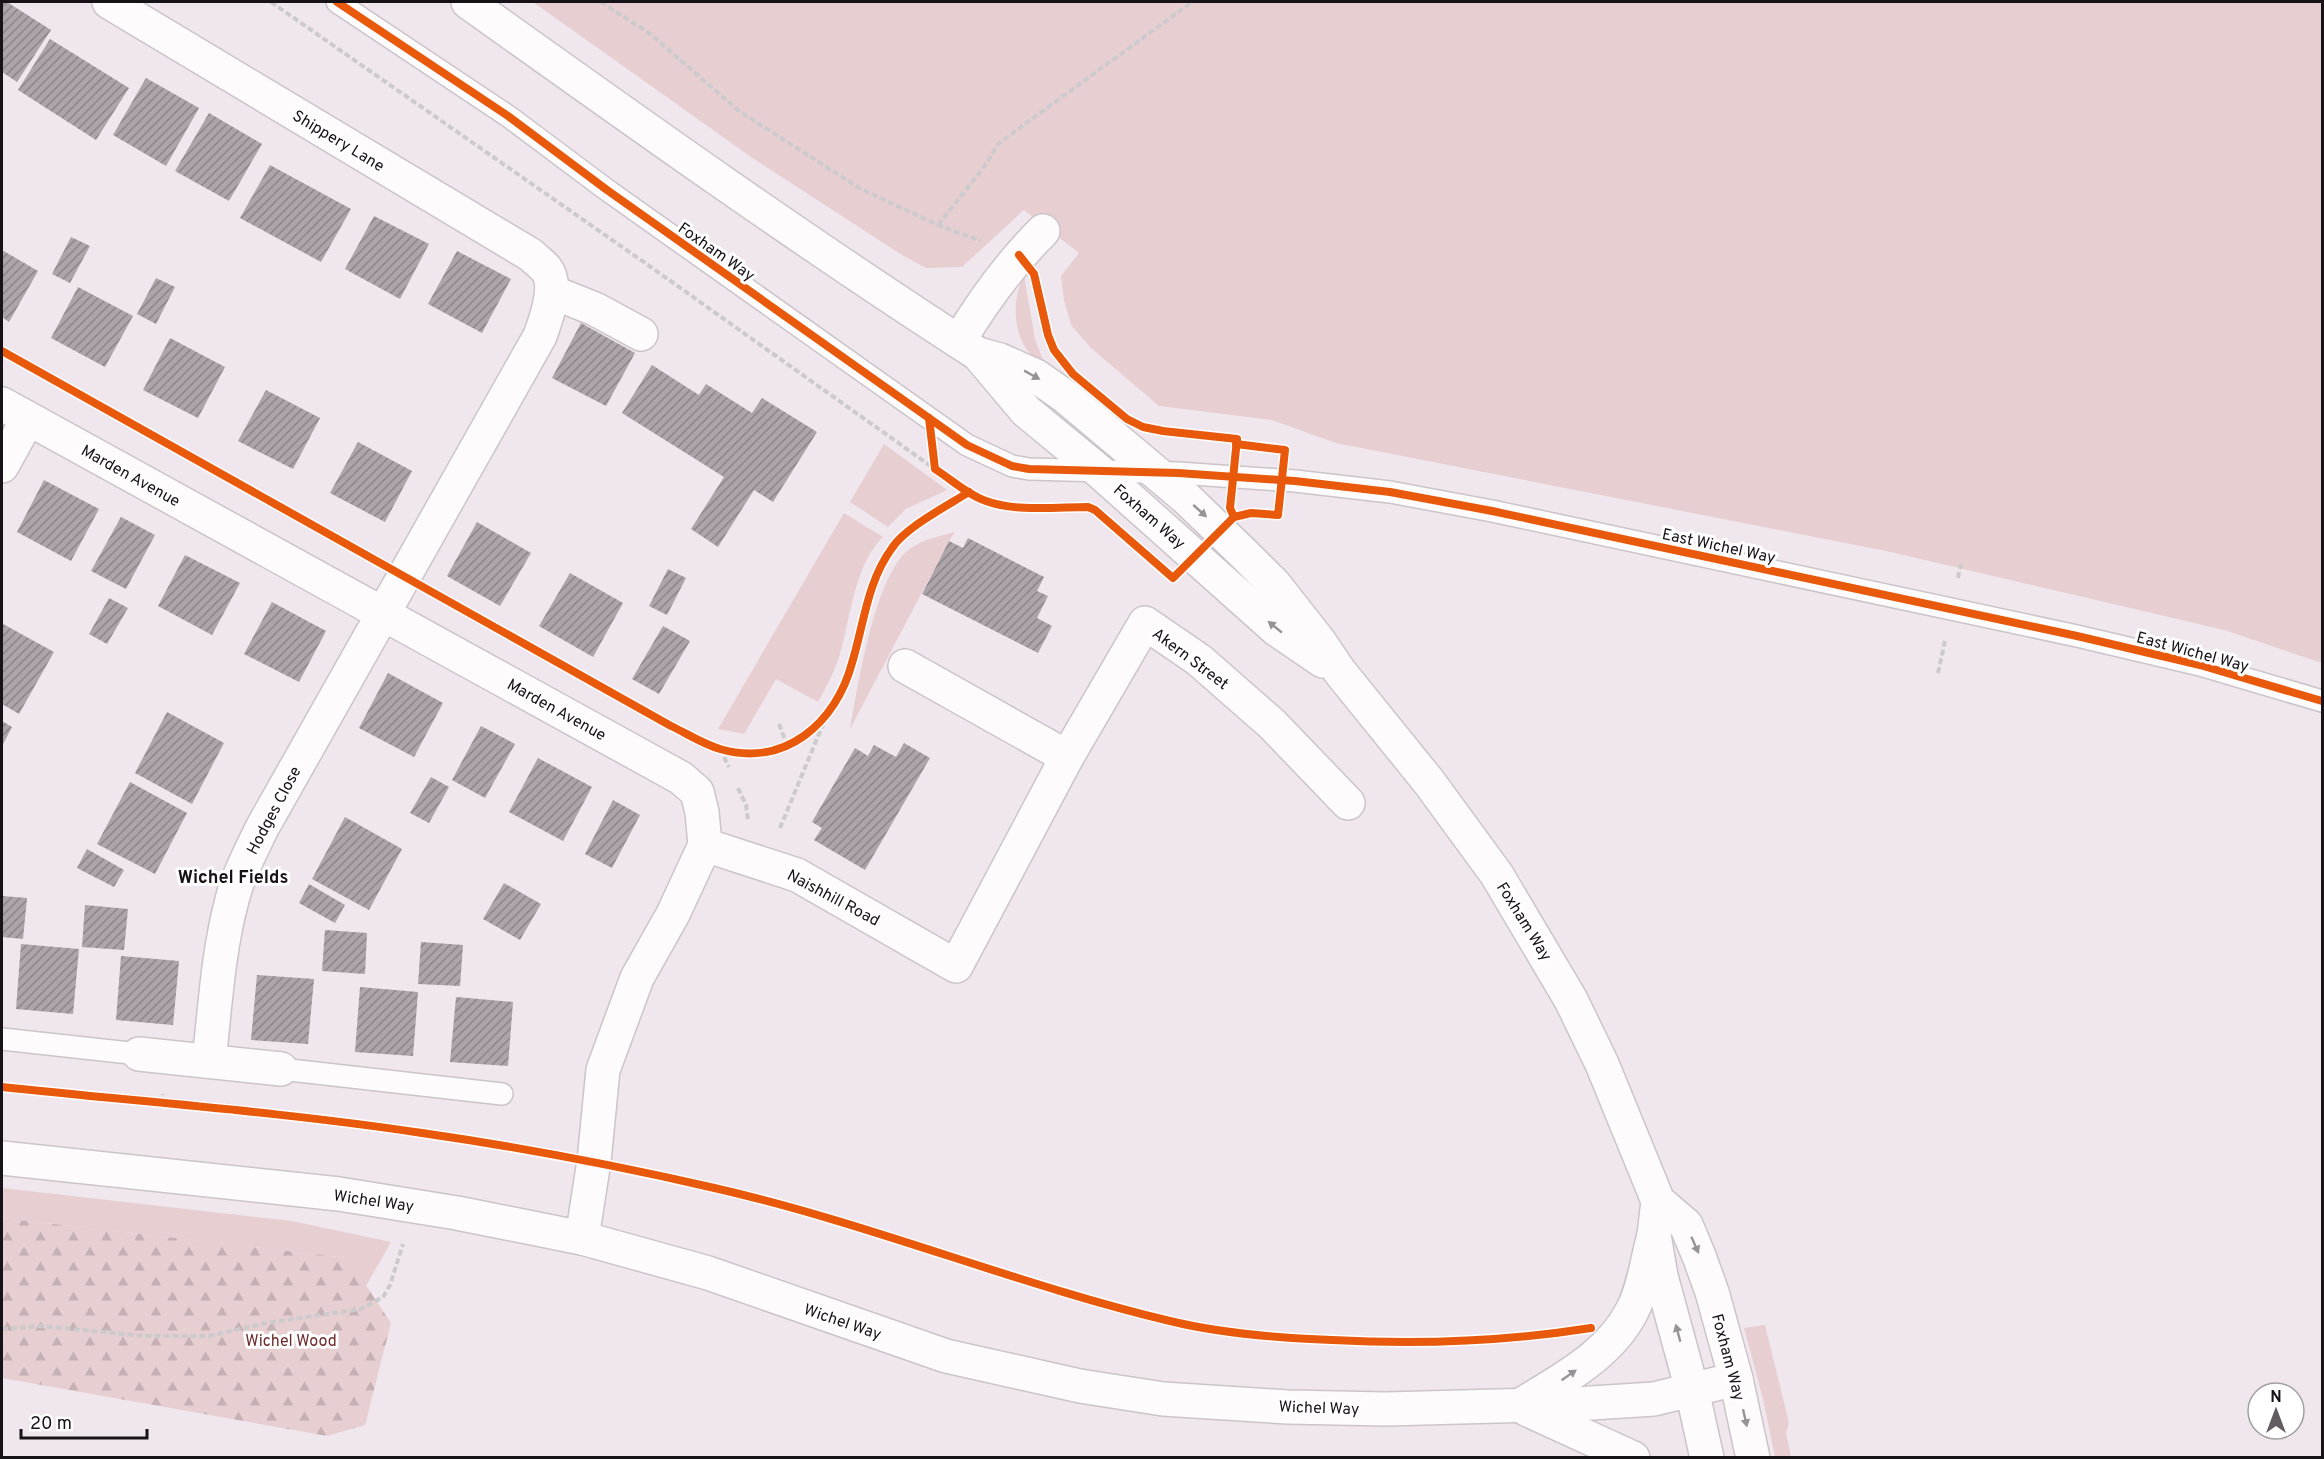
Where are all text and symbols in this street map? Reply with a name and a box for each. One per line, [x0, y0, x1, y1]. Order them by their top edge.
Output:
street label: Shippery Lane [288, 106, 388, 177]
street label: Foxham Way [674, 219, 758, 286]
one-way arrow [1024, 370, 1041, 380]
street label: Marden Avenue [77, 441, 183, 512]
street label: Foxham Way [1108, 481, 1189, 554]
one-way arrow [1193, 504, 1207, 518]
street label: East Wichel Way [1660, 525, 1777, 569]
one-way arrow [1268, 621, 1283, 634]
street label: Akern Street [1148, 624, 1232, 695]
street label: East Wichel Way [2134, 628, 2251, 678]
street label: Marden Avenue [503, 675, 609, 746]
street label: Hodges Close [243, 763, 306, 859]
street label: Naishhill Road [783, 866, 883, 932]
district label: Wichel Fields [178, 867, 288, 890]
street label: Foxham Way [1491, 879, 1555, 965]
street label: Wichel Way [332, 1186, 415, 1218]
one-way arrow [1690, 1236, 1699, 1253]
street label: Wichel Way [801, 1300, 884, 1346]
street label: Foxham Way [1706, 1312, 1748, 1403]
one-way arrow [1672, 1324, 1682, 1342]
park label: Wichel Wood [245, 1332, 337, 1352]
one-way arrow [1560, 1369, 1576, 1381]
north arrow [2246, 1381, 2306, 1441]
text: N [2270, 1388, 2282, 1408]
street label: Wichel Way [1278, 1398, 1360, 1420]
scale bar [21, 1402, 147, 1440]
one-way arrow [1740, 1409, 1750, 1428]
text: 20 m [30, 1413, 72, 1436]

